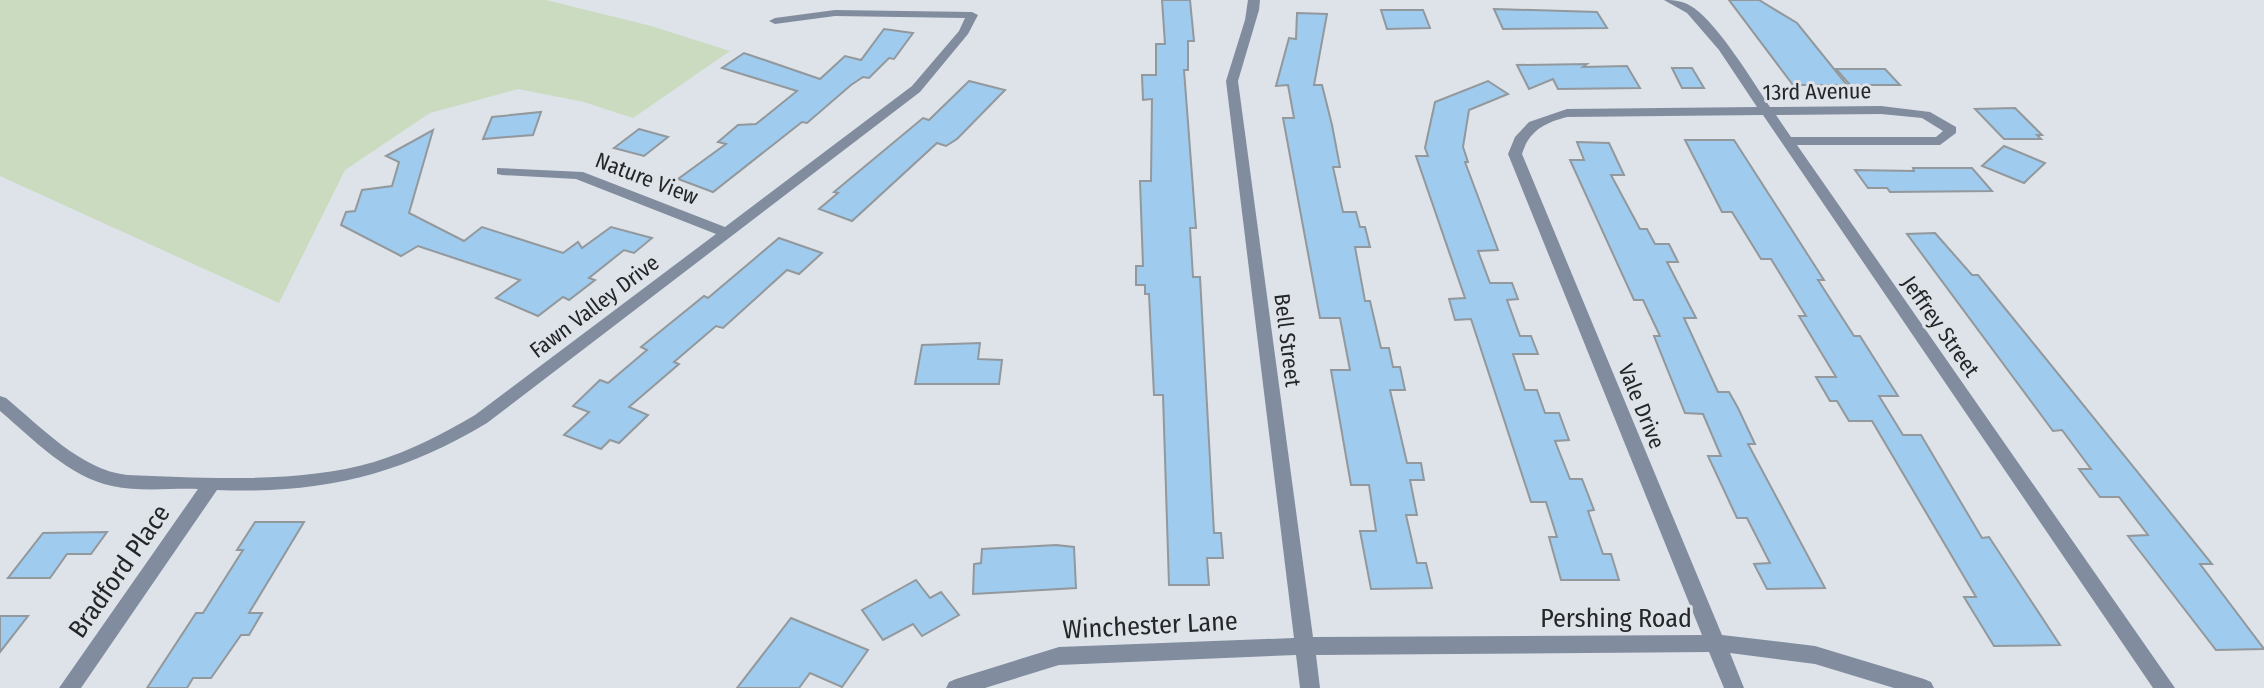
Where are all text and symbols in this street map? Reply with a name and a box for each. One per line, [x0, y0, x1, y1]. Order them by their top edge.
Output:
street label: 13rd Avenue [1762, 77, 1872, 106]
street label: Nature View [592, 147, 702, 210]
street label: Fawn Valley Drive [524, 249, 664, 364]
street label: Jeffrey Street [1896, 271, 1986, 383]
street label: Bell Street [1268, 292, 1307, 389]
street label: Vale Drive [1612, 360, 1671, 453]
street label: Bradford Place [62, 499, 177, 644]
street label: Pershing Road [1540, 603, 1692, 634]
street label: Winchester Lane [1062, 605, 1238, 646]

